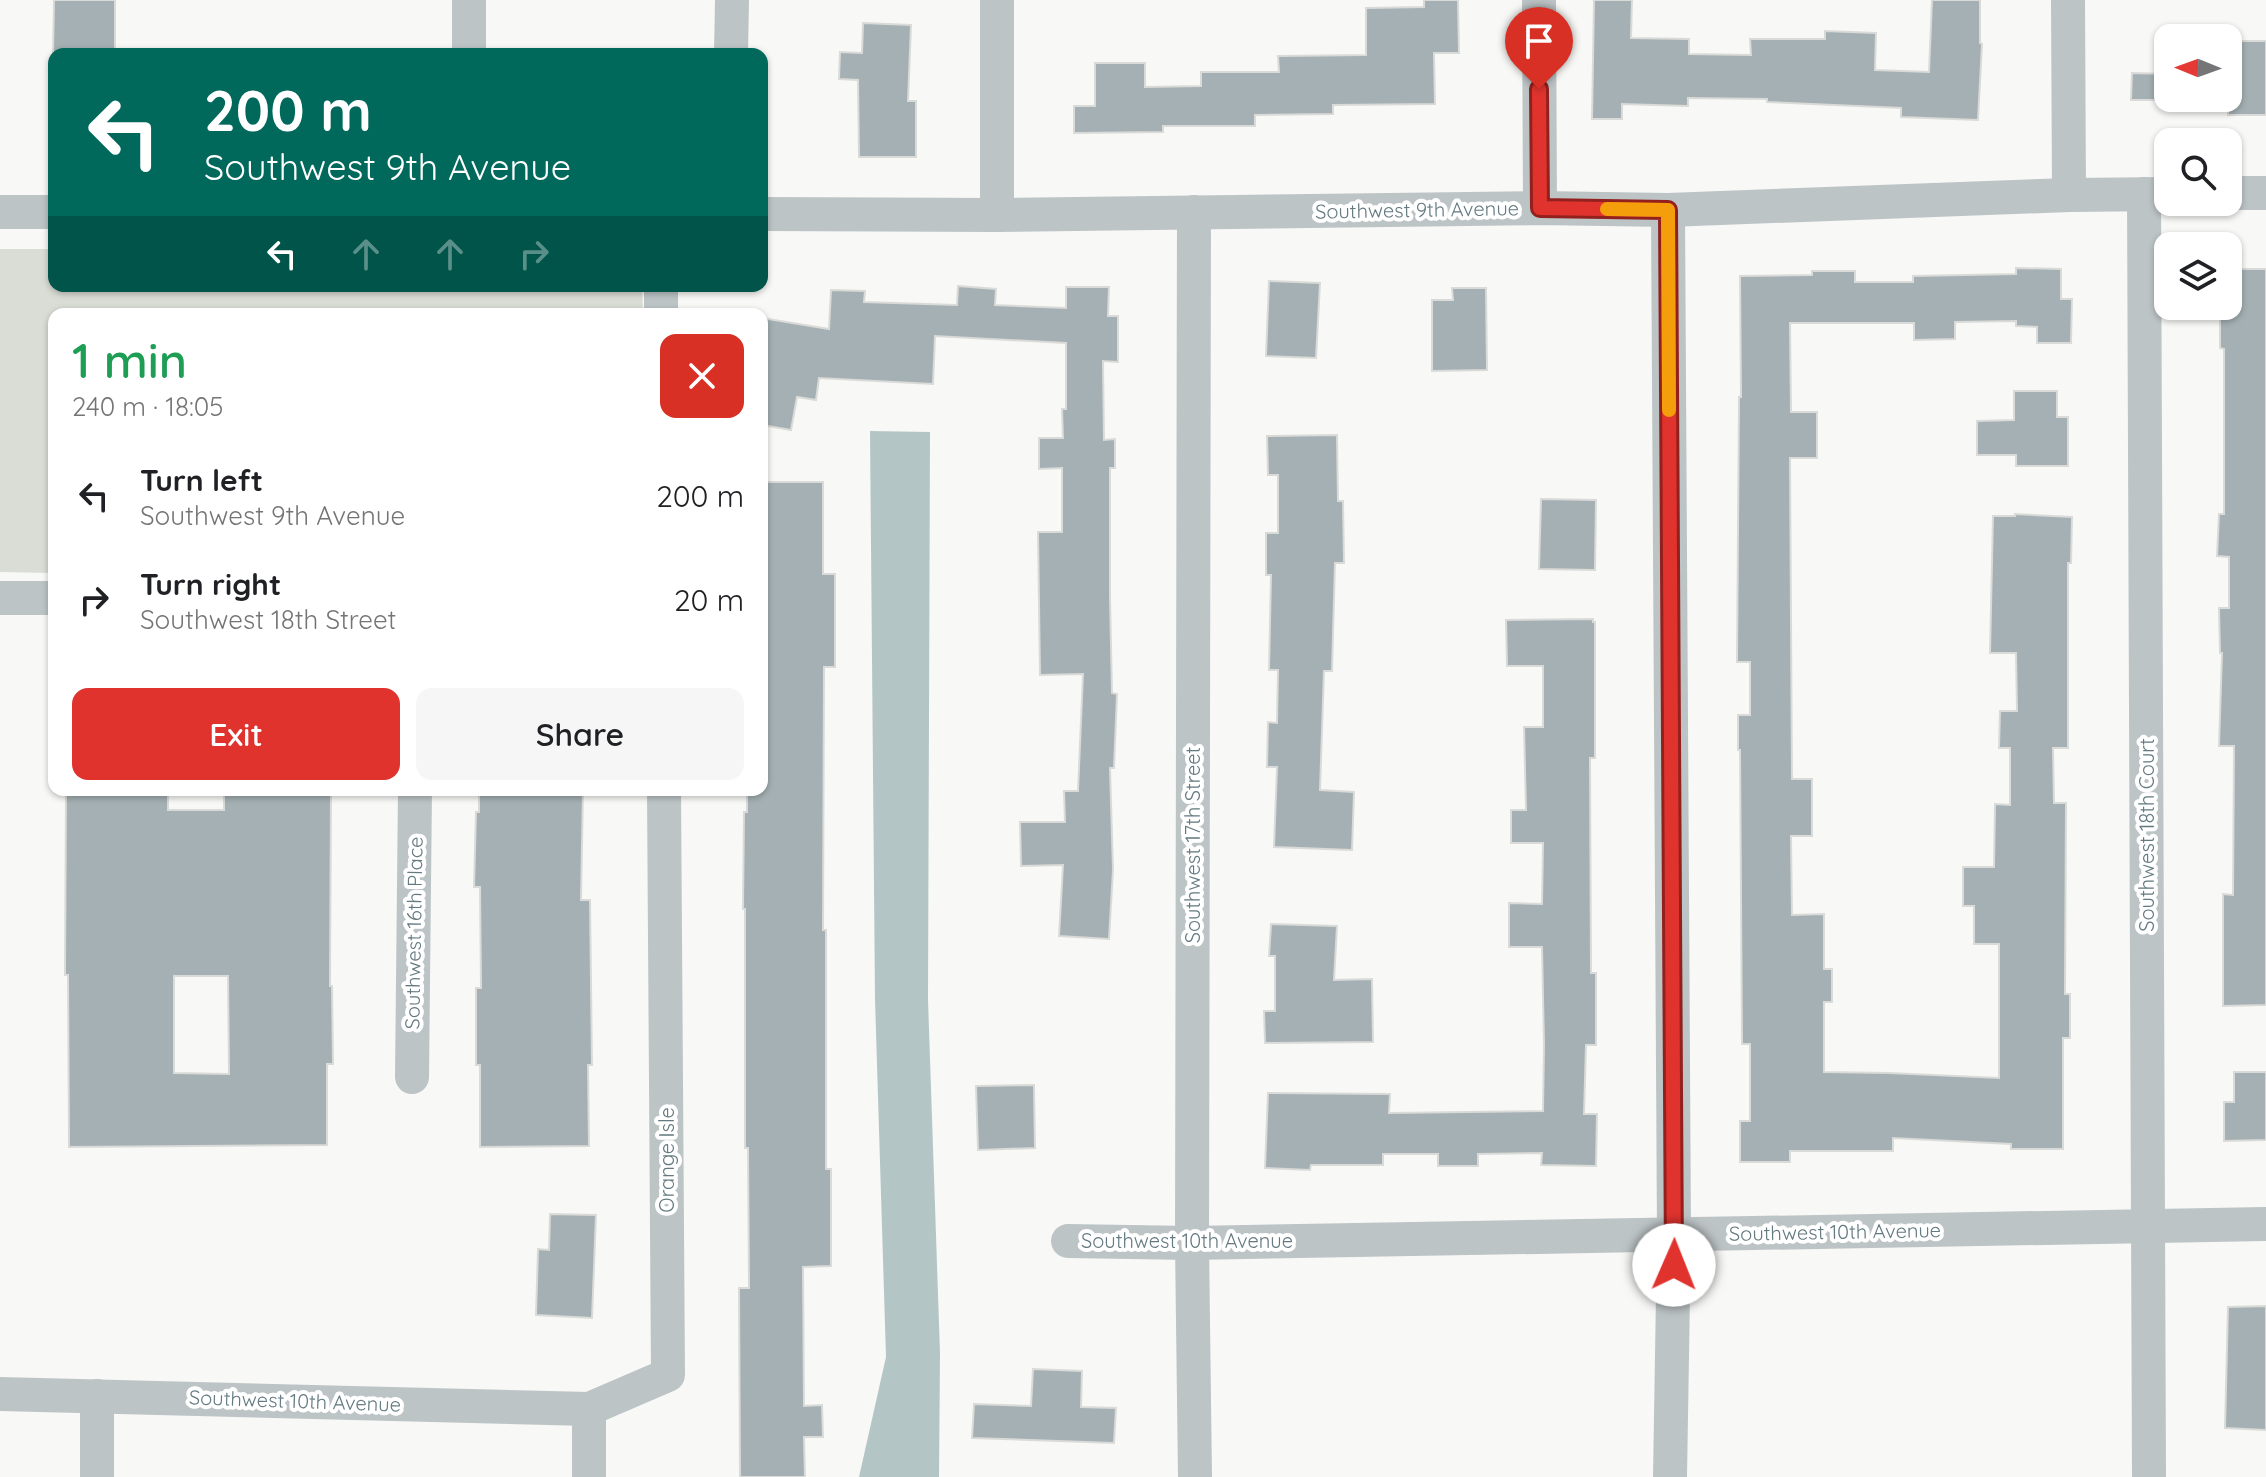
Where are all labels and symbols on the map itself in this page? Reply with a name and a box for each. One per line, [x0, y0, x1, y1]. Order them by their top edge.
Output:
pin [1505, 7, 1573, 89]
north arrow [2154, 24, 2242, 112]
street label: Southwest 9th Avenue [1315, 195, 1519, 224]
street label: Southwest 18th Court [2134, 738, 2159, 932]
street label: Southwest 17th Street [1180, 746, 1205, 943]
street label: Southwest 16th Place [399, 836, 428, 1030]
street label: Orange Isle [654, 1107, 679, 1213]
street label: Southwest 10th Avenue [1729, 1217, 1941, 1246]
position arrow [1632, 1223, 1716, 1307]
street label: Southwest 10th Avenue [1081, 1228, 1293, 1253]
street label: Southwest 10th Avenue [189, 1384, 401, 1417]

